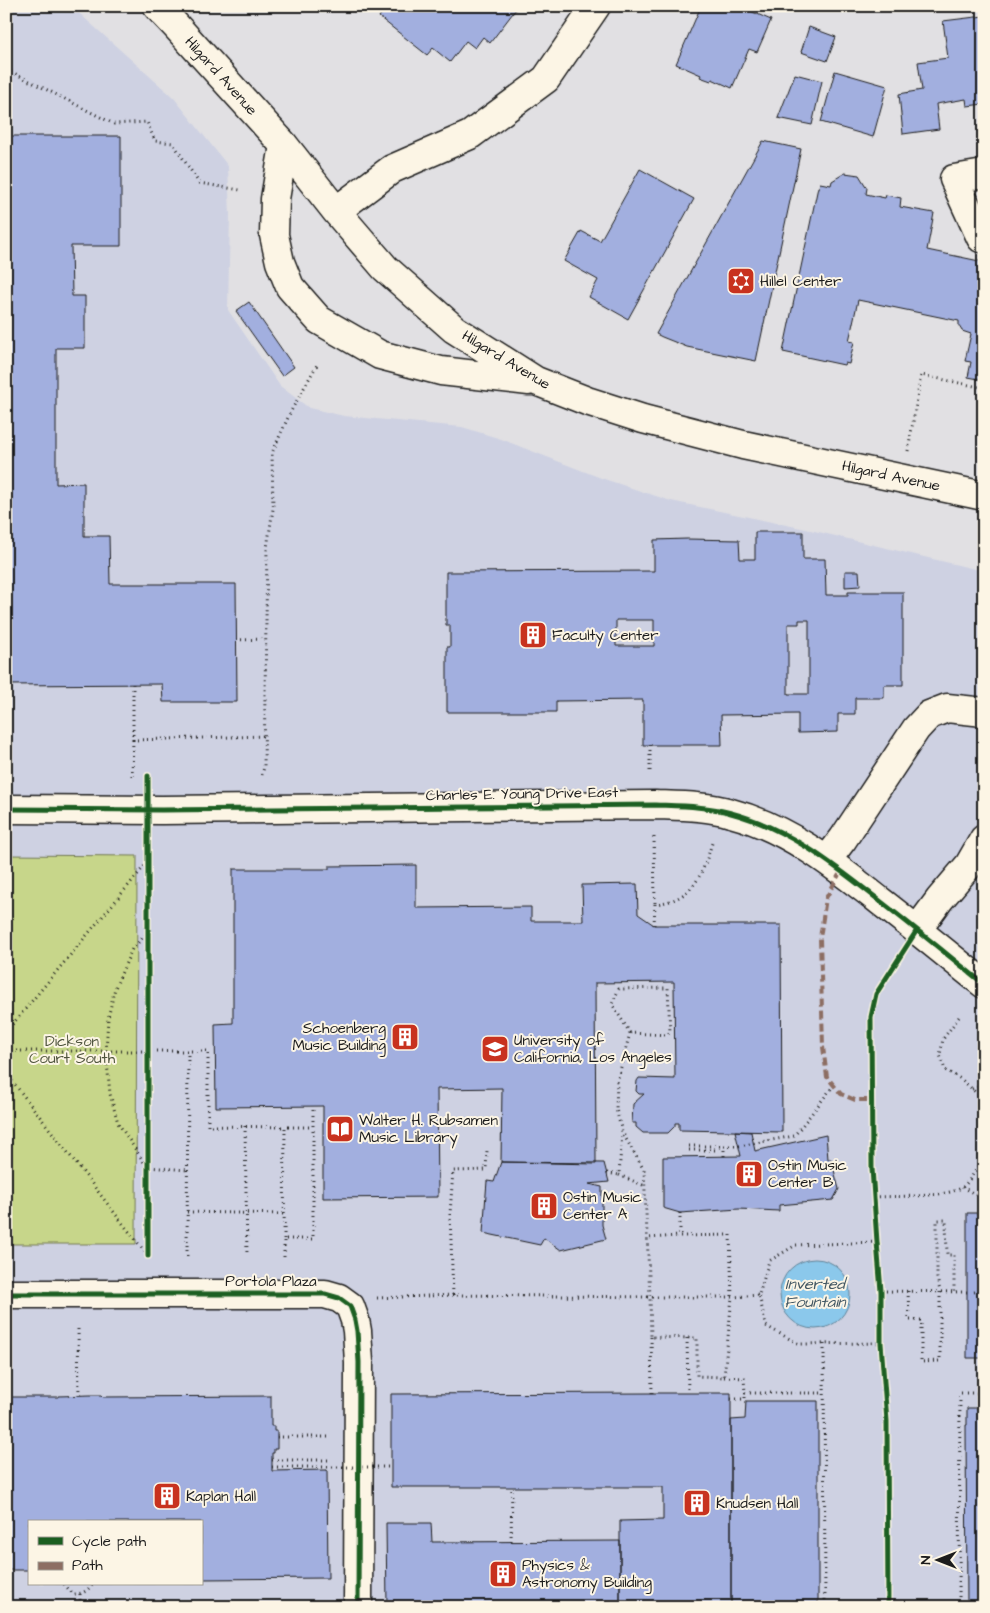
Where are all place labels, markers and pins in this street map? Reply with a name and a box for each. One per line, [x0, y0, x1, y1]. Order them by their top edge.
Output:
synagogue icon: Hillel Center [726, 266, 756, 296]
place label: Hillel Center [760, 271, 841, 292]
building icon: Faculty Center [518, 620, 548, 650]
place label: Faculty Center [552, 625, 658, 647]
place label: Schoenberg Music Building [293, 1018, 386, 1057]
building icon: Schoenberg Music Building [390, 1022, 420, 1052]
place label: University of California, Los Angeles [514, 1030, 672, 1069]
school or university icon: University of California, Los Angeles [480, 1034, 510, 1064]
place label: Walter H. Rubsamen Music Library [359, 1110, 498, 1149]
library icon: Walter H. Rubsamen Music Library [325, 1114, 355, 1144]
place label: Ostin Music Center B [768, 1155, 847, 1193]
building icon: Ostin Music Center B [734, 1159, 764, 1189]
place label: Ostin Music Center A [563, 1187, 642, 1225]
building icon: Ostin Music Center A [529, 1191, 559, 1221]
building icon: Kaplan Hall [152, 1481, 182, 1511]
place label: Kaplan Hall [186, 1486, 256, 1507]
building icon: Knudsen Hall [682, 1488, 712, 1518]
place label: Knudsen Hall [716, 1493, 798, 1514]
place label: Physics & Astronomy Building [522, 1555, 652, 1594]
building icon: Physics & Astronomy Building [488, 1559, 518, 1589]

